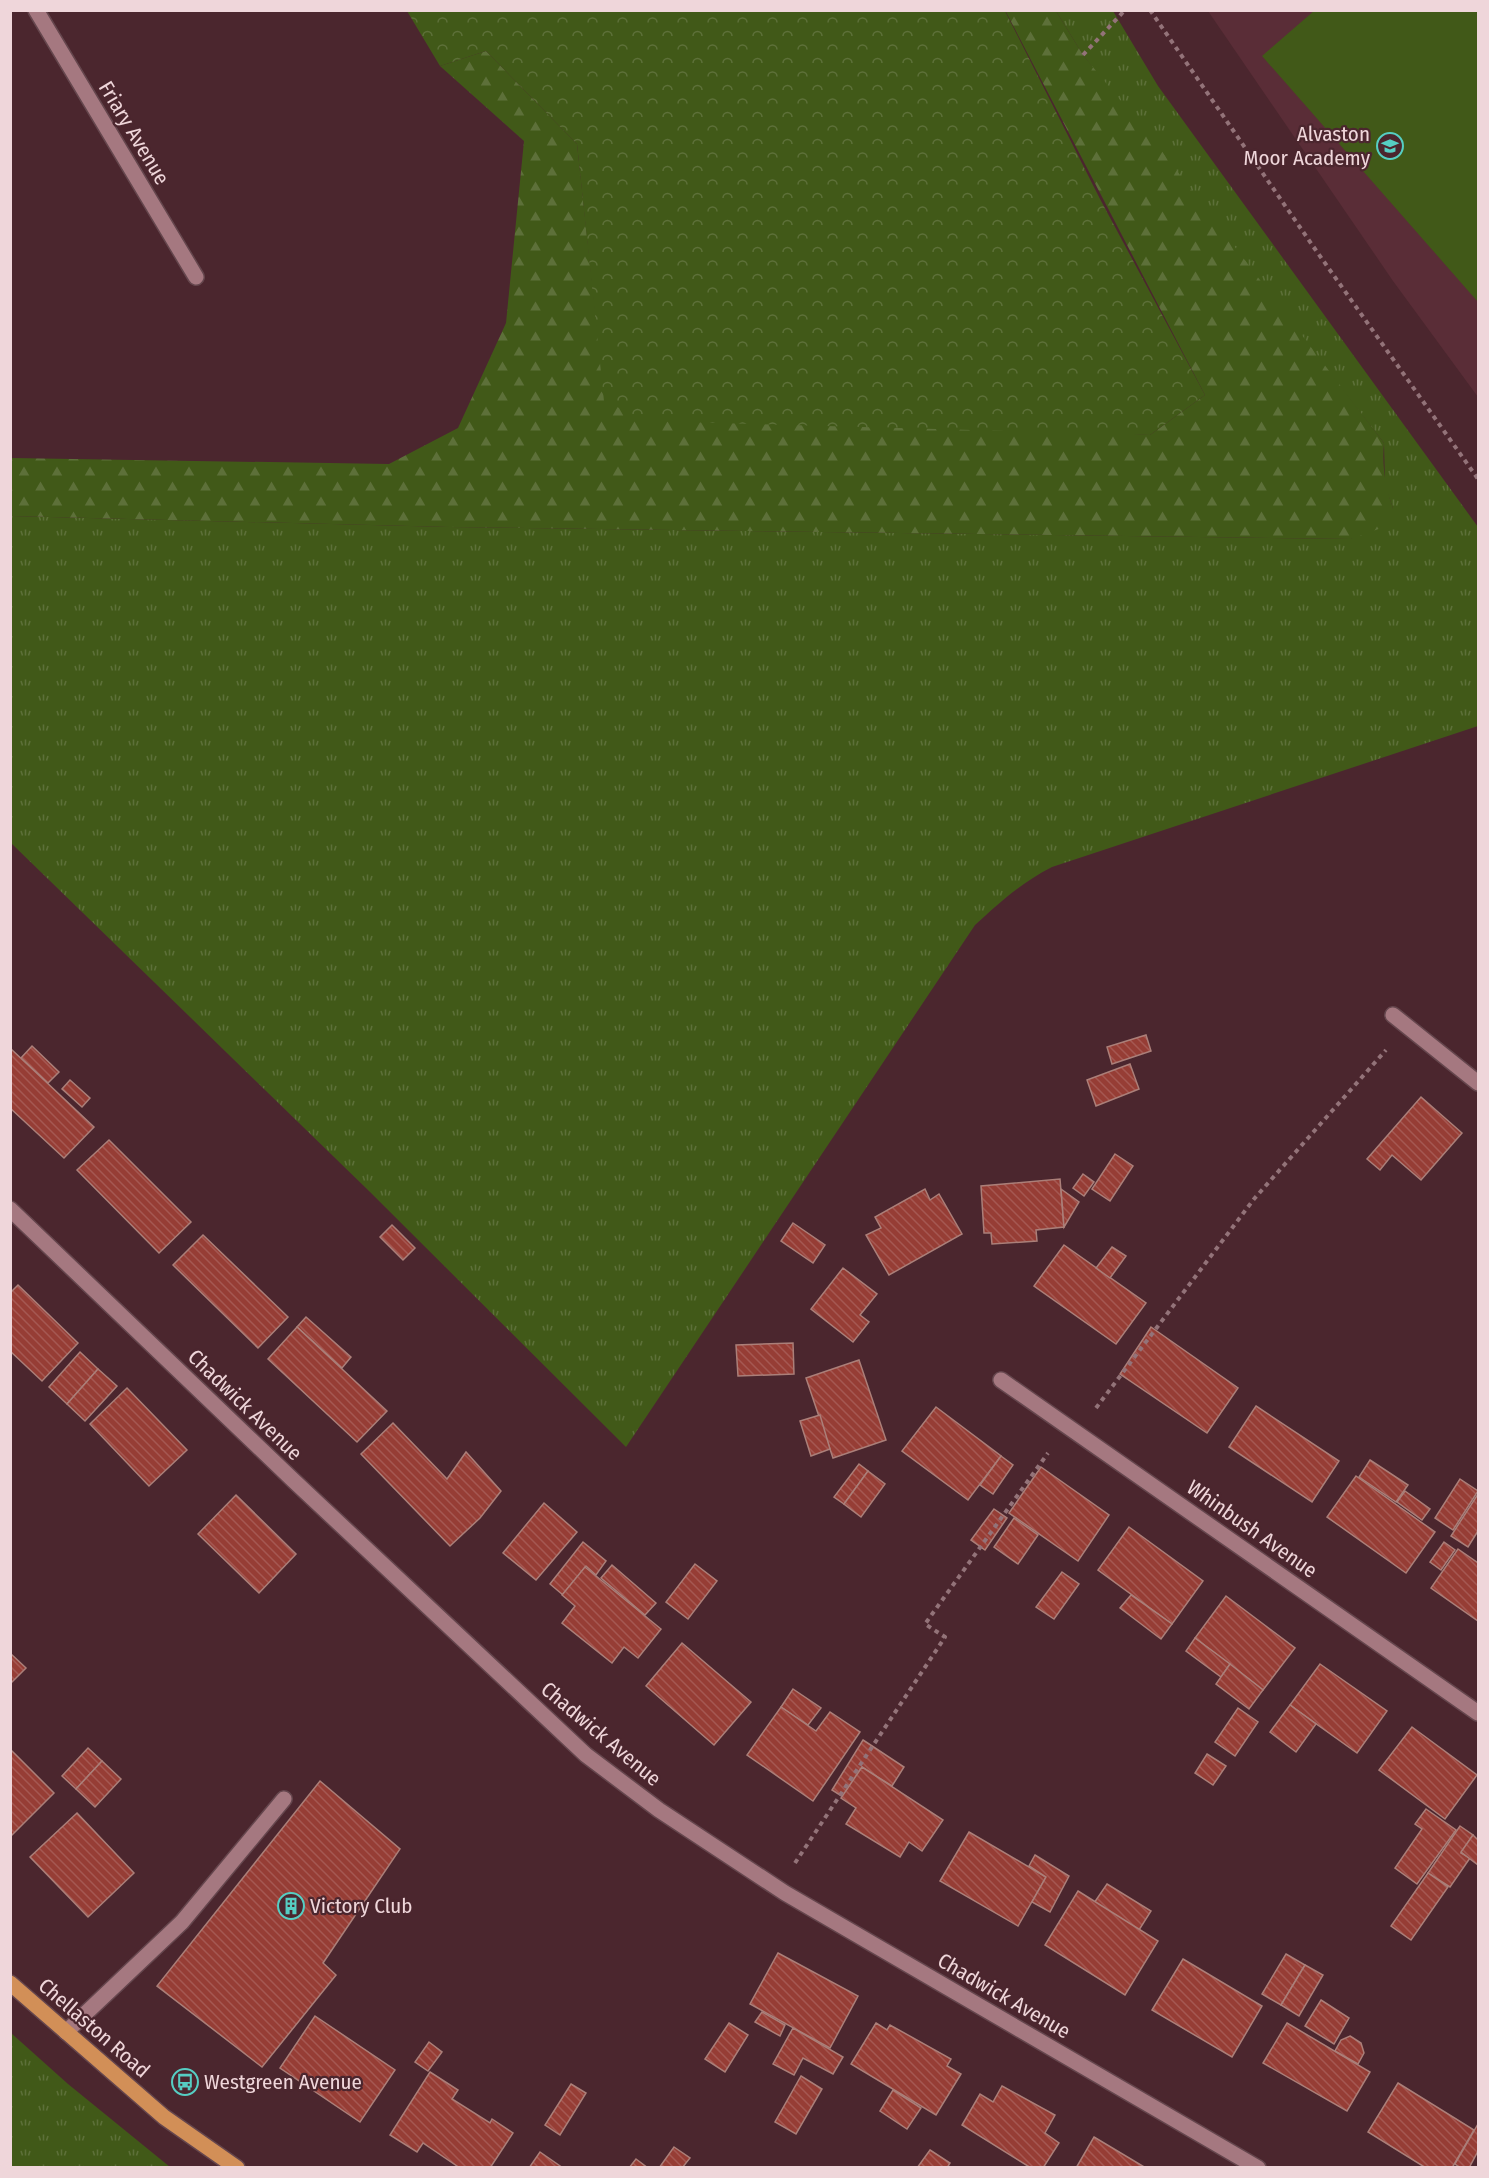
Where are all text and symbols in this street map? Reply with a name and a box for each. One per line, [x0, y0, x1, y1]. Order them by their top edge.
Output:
street label: Friary Avenue [93, 77, 175, 189]
place label: Alvaston Moor Academy [1244, 121, 1371, 171]
school or university icon: Alvaston Moor Academy [1375, 131, 1405, 161]
street label: Chadwick Avenue [182, 1344, 308, 1466]
street label: Whinbush Avenue [1182, 1474, 1322, 1584]
street label: Chadwick Avenue [536, 1676, 666, 1792]
building icon: Victory Club [276, 1891, 306, 1921]
place label: Victory Club [310, 1893, 412, 1919]
street label: Chadwick Avenue [933, 1948, 1075, 2044]
street label: Chellaston Road [33, 1973, 155, 2083]
bus stop icon: Westgreen Avenue [170, 2067, 200, 2097]
place label: Westgreen Avenue [204, 2069, 362, 2095]

